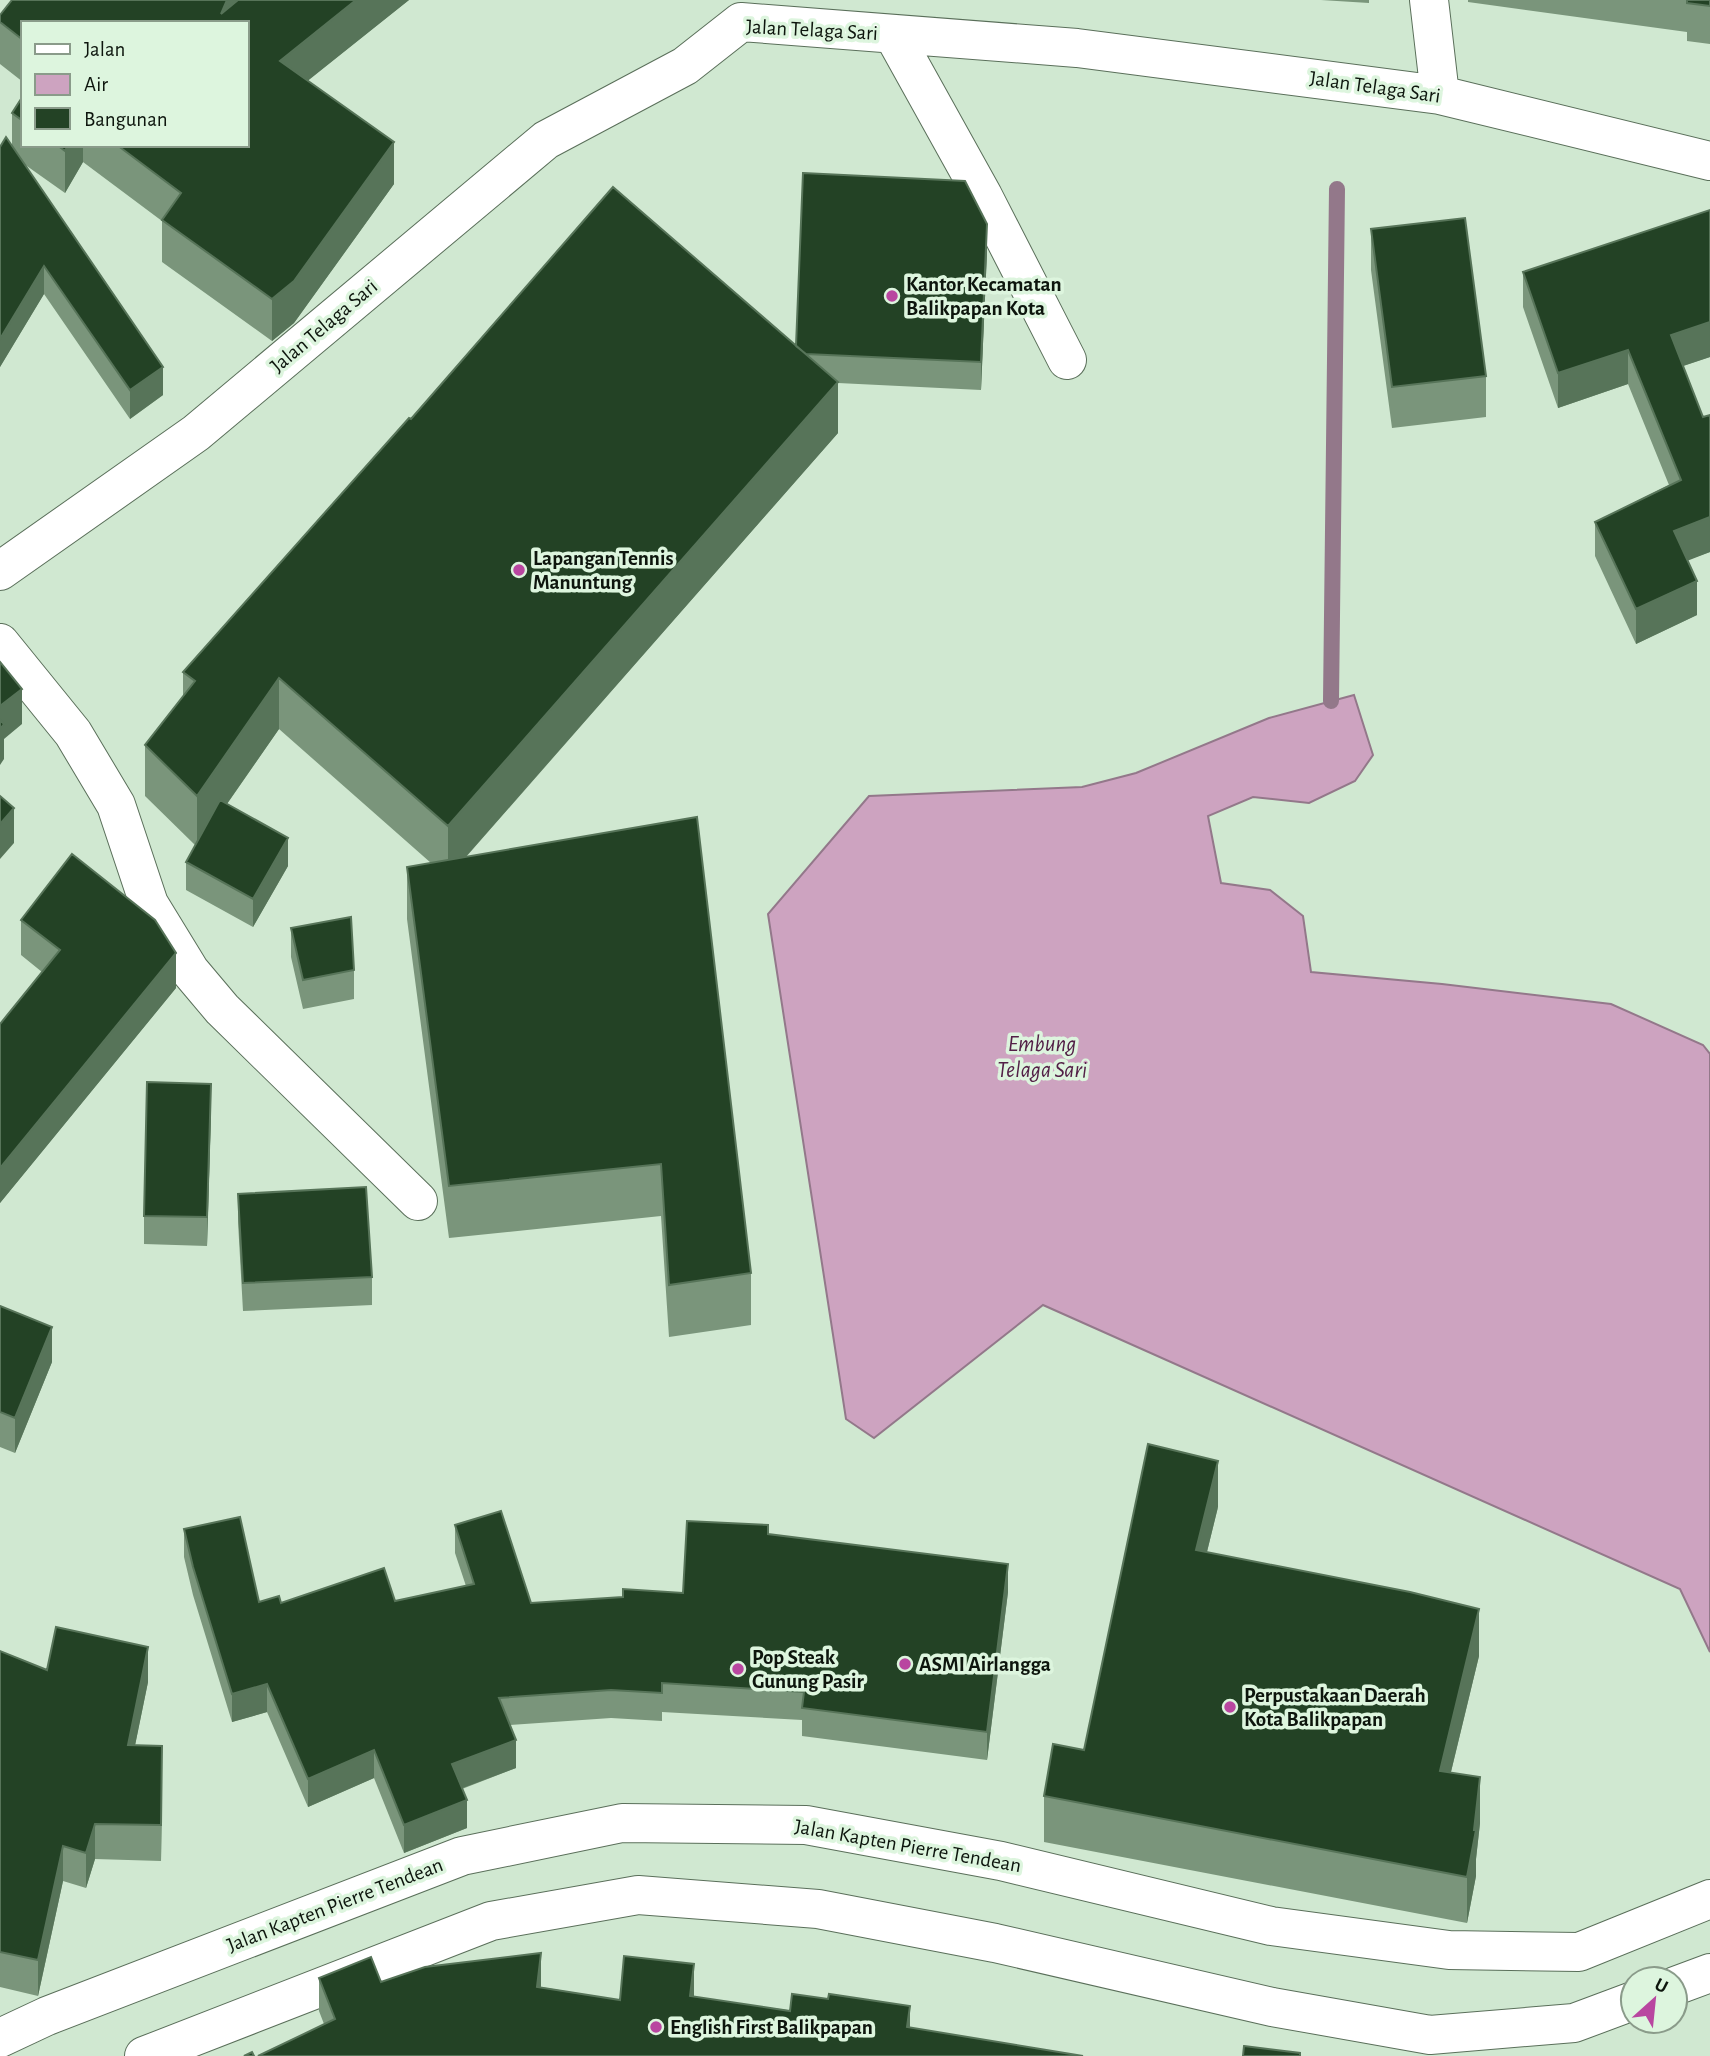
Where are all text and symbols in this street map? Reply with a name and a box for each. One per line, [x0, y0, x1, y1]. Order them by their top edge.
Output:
street label: Jalan Telaga Sari [745, 16, 879, 44]
legend [21, 21, 248, 147]
text: Jalan [84, 39, 125, 60]
street label: Jalan Telaga Sari [1308, 67, 1442, 107]
text: Air [84, 74, 108, 95]
text: Bangunan [84, 109, 168, 130]
place label: Kantor Kecamatan Balikpapan Kota [906, 274, 1062, 319]
street label: Jalan Telaga Sari [267, 275, 381, 377]
marker: Kantor Kecamatan Balikpapan Kota [884, 288, 900, 304]
place label: Lapangan Tennis Manuntung [533, 548, 673, 593]
marker: Lapangan Tennis Manuntung [511, 562, 527, 578]
water label: Embung Telaga Sari [997, 1033, 1087, 1082]
place label: Pop Steak Gunung Pasir [752, 1647, 865, 1692]
place label: ASMI Airlangga [919, 1654, 1051, 1675]
marker: ASMI Airlangga [897, 1656, 913, 1672]
marker: Pop Steak Gunung Pasir [730, 1661, 746, 1677]
place label: Perpustakaan Daerah Kota Balikpapan [1244, 1685, 1426, 1730]
marker: Perpustakaan Daerah Kota Balikpapan [1222, 1699, 1238, 1715]
street label: Jalan Kapten Pierre Tendean [793, 1816, 1023, 1876]
street label: Jalan Kapten Pierre Tendean [224, 1854, 446, 1956]
north arrow [1619, 1965, 1689, 2035]
text: U [1651, 1975, 1671, 1997]
place label: English First Balikpapan [670, 2017, 873, 2038]
marker: English First Balikpapan [648, 2019, 664, 2035]

